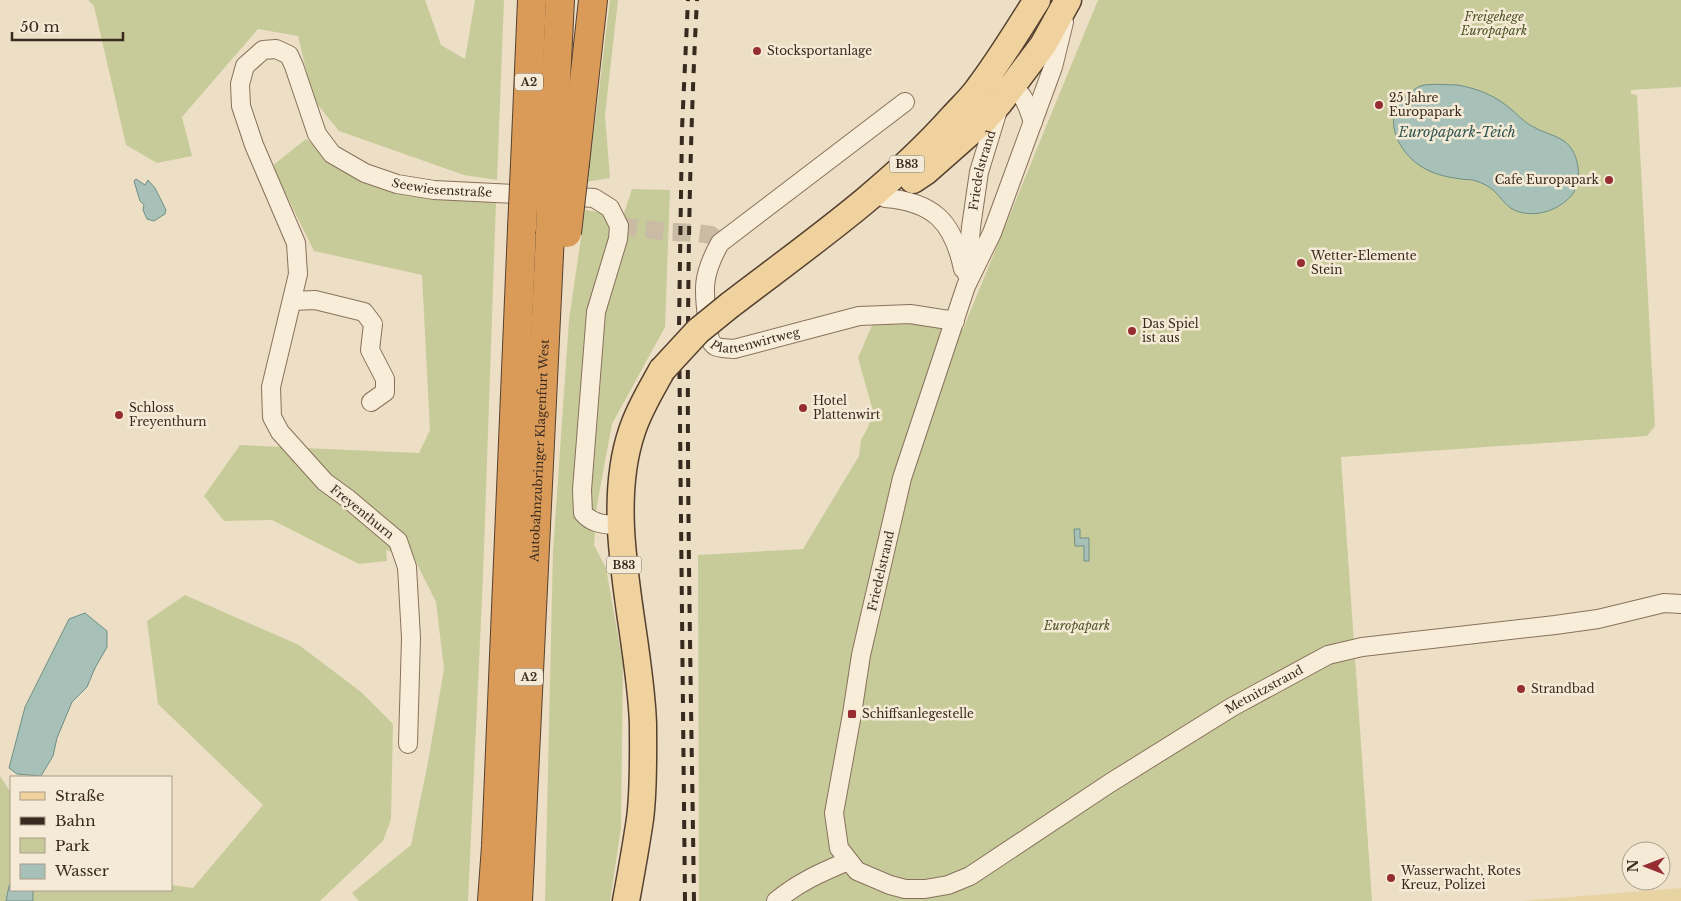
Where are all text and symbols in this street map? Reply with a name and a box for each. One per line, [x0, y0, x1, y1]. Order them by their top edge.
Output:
park label: Freigehege Europapark [1460, 9, 1527, 38]
scale bar [12, 10, 124, 42]
text: 50 m [20, 17, 60, 36]
place label: Stocksportanlage [767, 43, 872, 58]
marker: Stocksportanlage [751, 45, 763, 57]
road number: A2 [515, 74, 543, 90]
place label: 25 Jahre Europapark [1389, 90, 1463, 119]
marker: 25 Jahre Europapark [1373, 99, 1385, 111]
water label: Europapark-Teich [1397, 123, 1516, 141]
street label: Friedelstrand [965, 128, 998, 212]
road number: B83 [890, 156, 924, 172]
place label: Cafe Europapark [1495, 172, 1600, 187]
marker: Cafe Europapark [1603, 174, 1615, 186]
street label: Seewiesenstraße [390, 175, 493, 200]
place label: Wetter-Elemente Stein [1310, 248, 1417, 277]
marker: Wetter-Elemente Stein [1295, 257, 1307, 269]
place label: Das Spiel ist aus [1142, 316, 1199, 345]
street label: Plattenwirtweg [707, 324, 802, 356]
marker: Das Spiel ist aus [1126, 325, 1138, 337]
street label: Autobahnzubringer Klagenfurt West [526, 338, 552, 563]
place label: Hotel Plattenwirt [813, 393, 881, 422]
place label: Schloss Freyenthurn [129, 400, 207, 429]
marker: Hotel Plattenwirt [797, 402, 809, 414]
marker: Schloss Freyenthurn [113, 409, 125, 421]
street label: Freyenthurn [327, 481, 397, 542]
street label: Friedelstrand [864, 529, 897, 613]
road number: B83 [606, 556, 642, 574]
park label: Europapark [1043, 618, 1110, 633]
street label: Metnitzstrand [1222, 662, 1306, 717]
road number: A2 [515, 669, 543, 686]
place label: Strandbad [1531, 681, 1595, 696]
marker: Strandbad [1515, 683, 1527, 695]
place label: Schiffsanlegestelle [862, 706, 974, 721]
marker: Schiffsanlegestelle [846, 708, 858, 720]
legend [10, 776, 172, 891]
text: Straße [55, 786, 105, 805]
text: Bahn [55, 811, 95, 830]
text: Park [55, 836, 91, 855]
north arrow [1621, 841, 1671, 891]
text: N [1624, 859, 1642, 873]
text: Wasser [54, 861, 110, 880]
place label: Wasserwacht, Rotes Kreuz, Polizei [1400, 863, 1521, 892]
marker: Wasserwacht, Rotes Kreuz, Polizei [1385, 872, 1397, 884]

